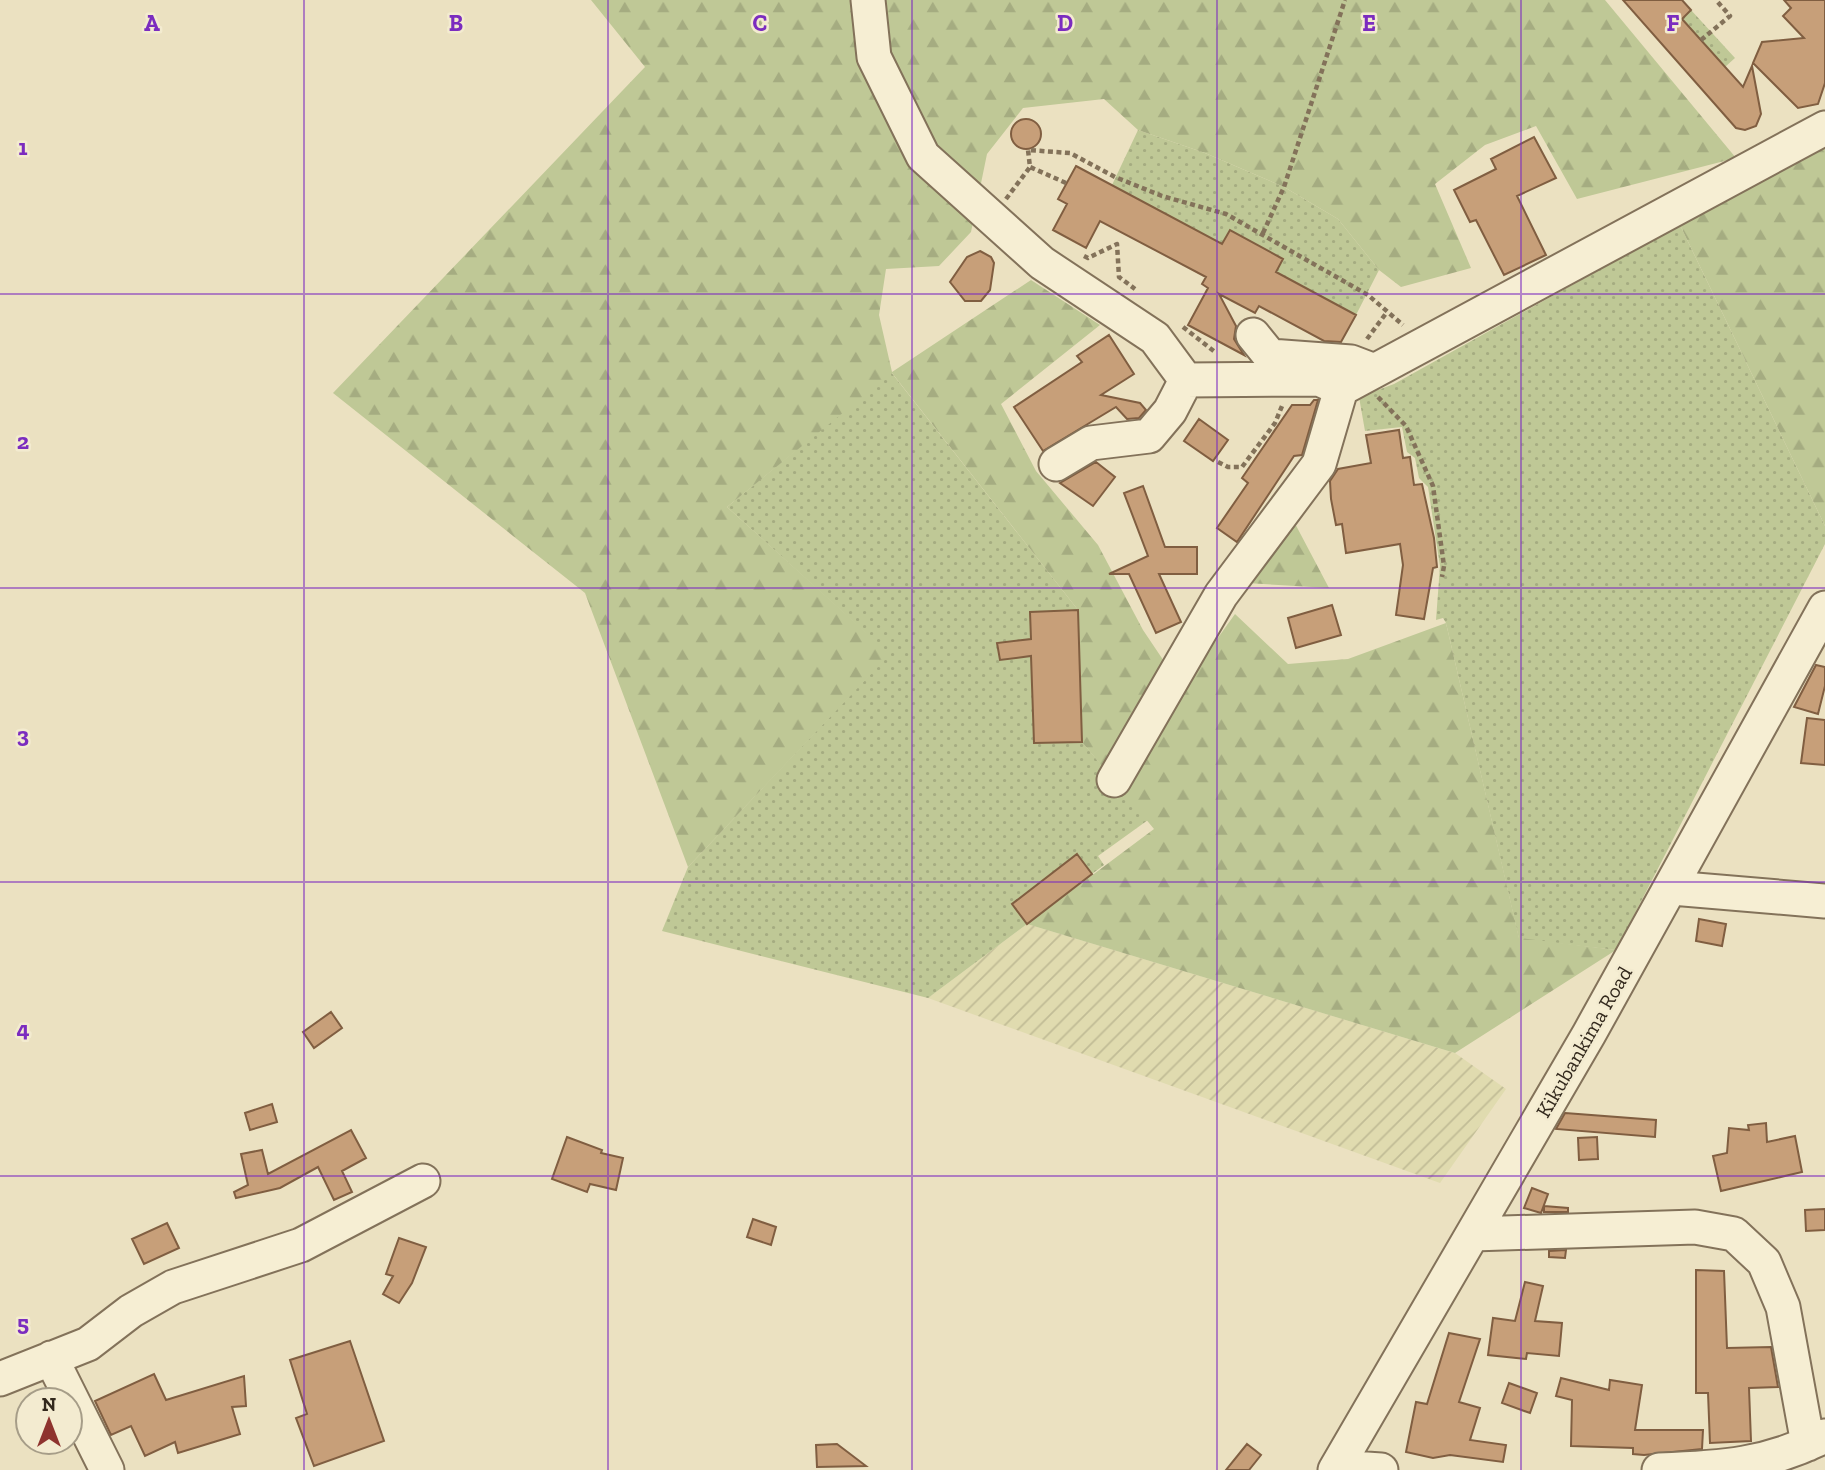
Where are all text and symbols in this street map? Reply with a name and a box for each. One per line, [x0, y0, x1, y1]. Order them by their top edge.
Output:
text: A [144, 9, 160, 37]
text: B [449, 9, 463, 37]
text: C [753, 9, 767, 37]
text: D [1057, 9, 1073, 37]
text: E [1362, 9, 1376, 37]
text: F [1666, 9, 1680, 37]
text: 1 [18, 133, 28, 161]
text: 2 [17, 427, 29, 455]
text: 3 [17, 721, 29, 749]
street label: Kikubankima Road [1530, 961, 1637, 1122]
text: 4 [16, 1015, 30, 1043]
text: 5 [17, 1309, 29, 1337]
north arrow [14, 1386, 84, 1456]
text: N [42, 1393, 56, 1416]

